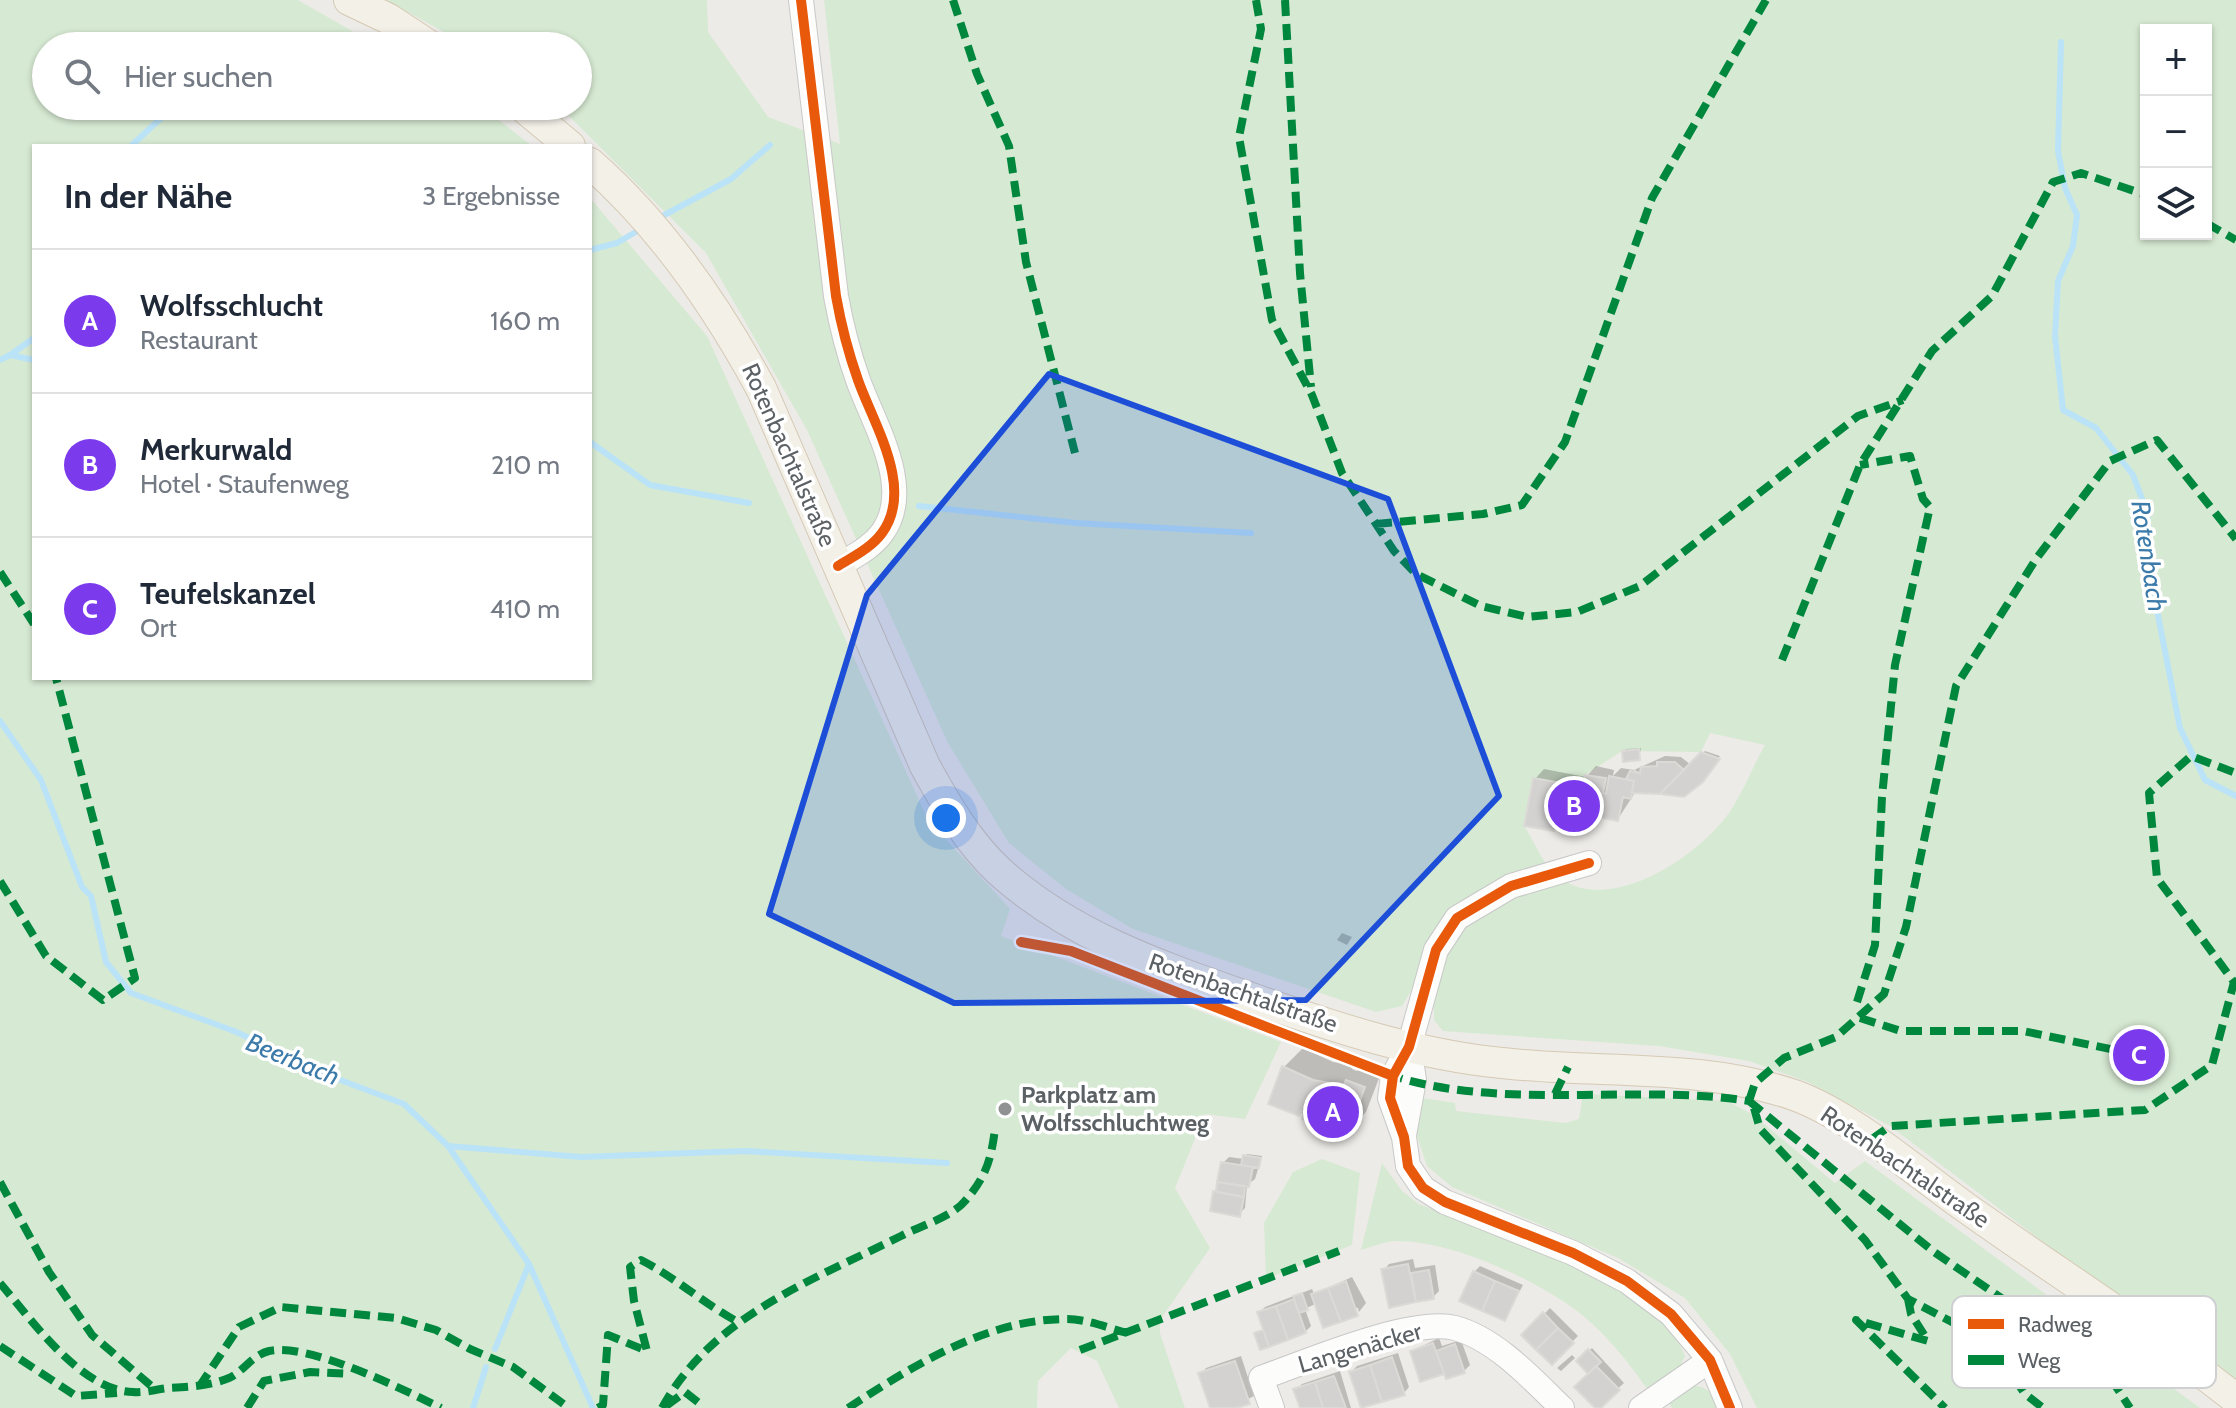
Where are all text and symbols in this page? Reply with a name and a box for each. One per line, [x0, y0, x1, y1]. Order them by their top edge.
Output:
map controls [2140, 24, 2212, 240]
button: + [2140, 24, 2212, 96]
search box [32, 32, 592, 120]
icon: search [60, 54, 104, 98]
text: Hier suchen [124, 58, 273, 95]
button: − [2140, 96, 2212, 168]
button: layers [2140, 168, 2212, 240]
text: In der Nähe [64, 175, 232, 217]
text: 3 Ergebnisse [422, 180, 560, 212]
text: Wolfsschlucht [140, 287, 323, 324]
text: A [82, 305, 98, 337]
text: 160 m [490, 305, 560, 337]
text: Restaurant [140, 324, 258, 356]
street label: Rotenbachtalstraße [736, 359, 843, 551]
text: Merkurwald [140, 431, 292, 468]
text: B [82, 449, 98, 481]
text: 210 m [491, 449, 560, 481]
text: Hotel · Staufenweg [140, 468, 349, 500]
water label: Rotenbach [2124, 498, 2174, 614]
text: Teufelskanzel [140, 575, 316, 612]
text: C [82, 593, 98, 625]
text: 410 m [490, 593, 560, 625]
text: Ort [140, 612, 177, 644]
pin: B [1548, 776, 1600, 836]
your location [926, 798, 966, 838]
street label: Rotenbachtalstraße [1145, 947, 1341, 1038]
pin: C [2113, 1025, 2165, 1085]
water label: Beerbach [242, 1026, 344, 1092]
place label: Parkplatz am Wolfsschluchtweg [1021, 1080, 1209, 1137]
pin: A [1307, 1082, 1359, 1142]
street label: Rotenbachtalstraße [1815, 1099, 1995, 1234]
marker: Parkplatz am Wolfsschluchtweg [996, 1100, 1014, 1118]
legend [1952, 1296, 2216, 1388]
text: Radweg [2018, 1311, 2093, 1338]
street label: Langenäcker [1295, 1316, 1425, 1379]
text: Weg [2018, 1347, 2061, 1374]

